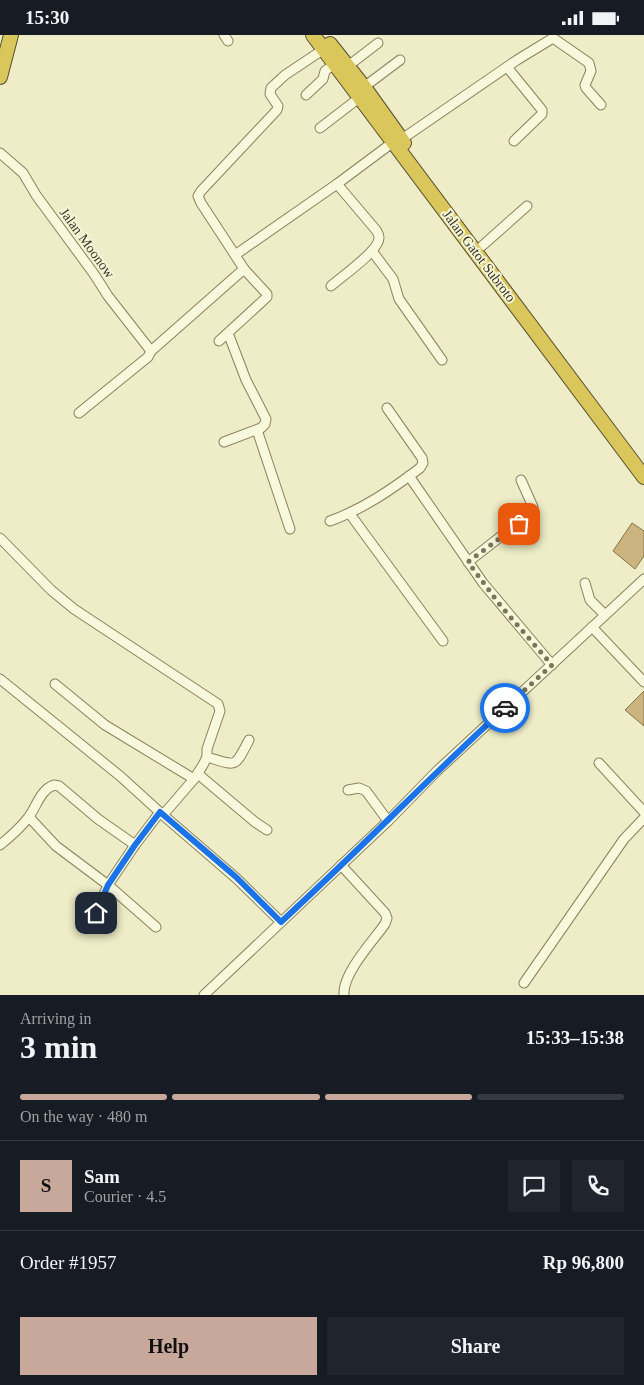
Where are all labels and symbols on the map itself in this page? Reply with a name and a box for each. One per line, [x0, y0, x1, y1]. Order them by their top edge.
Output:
street label: Jalan Moonow [57, 205, 118, 282]
street label: Jalan Gatot Subroto [440, 207, 518, 305]
pin [498, 503, 540, 545]
courier [480, 683, 530, 733]
pin [75, 892, 117, 934]

